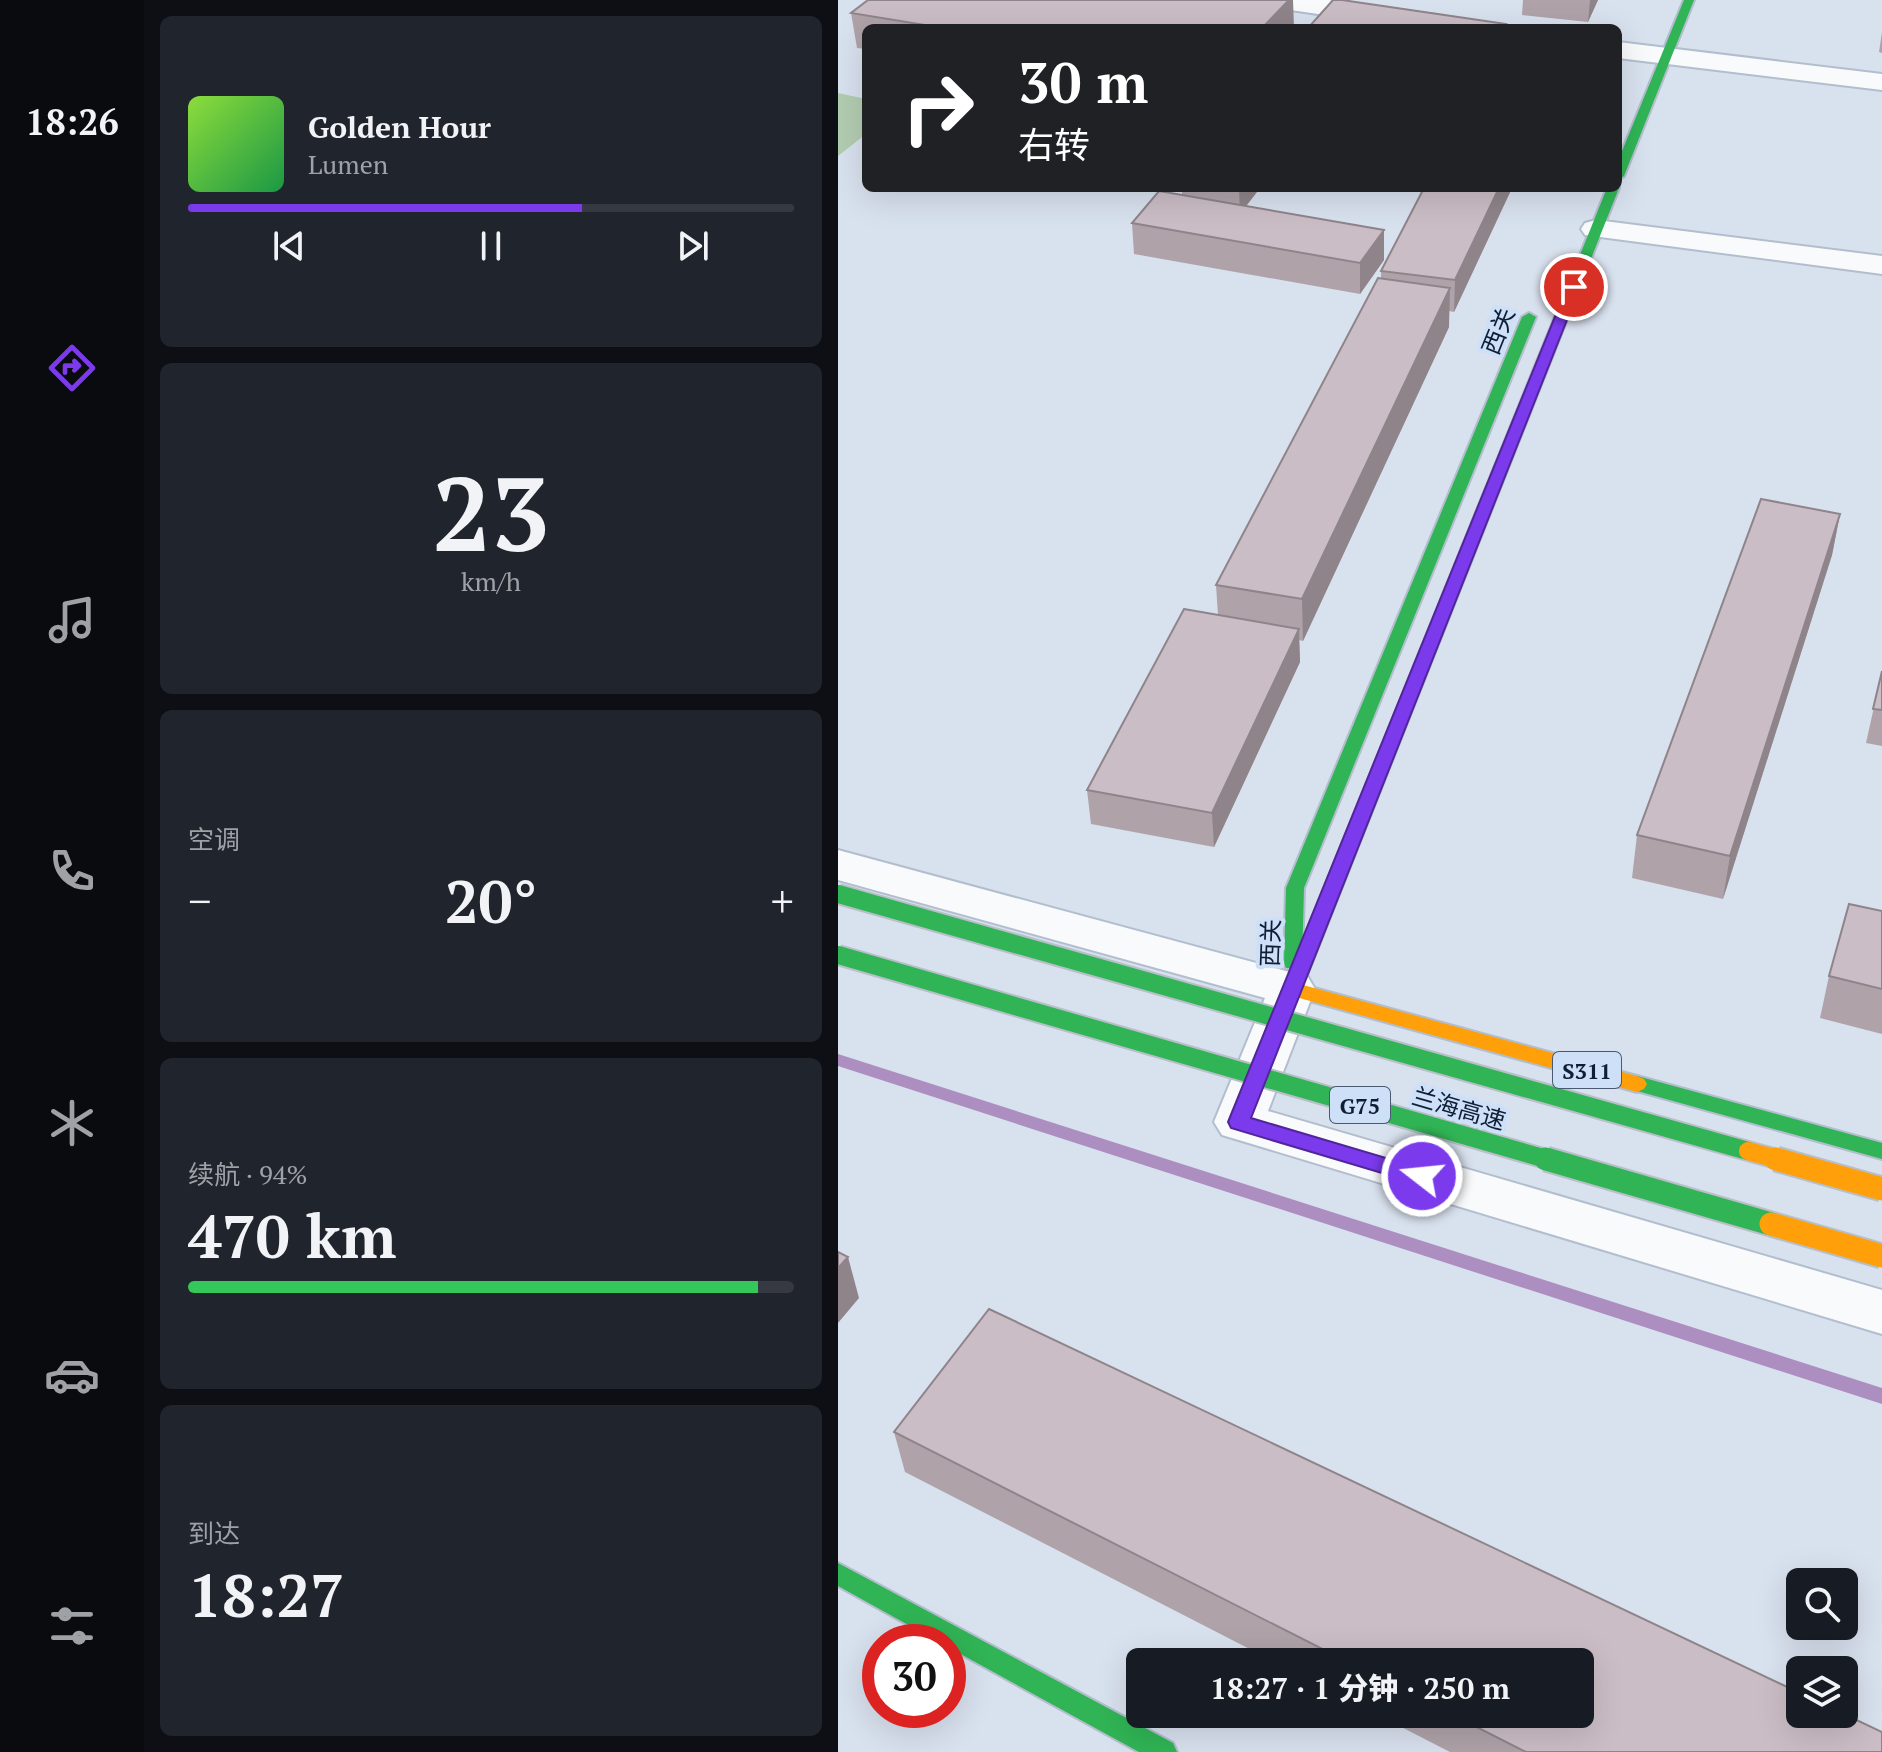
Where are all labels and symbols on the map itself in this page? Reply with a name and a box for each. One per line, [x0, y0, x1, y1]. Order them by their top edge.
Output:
pin [1540, 253, 1608, 321]
street label: 西关 [1474, 303, 1522, 359]
street label: 西关 [1253, 918, 1287, 968]
road number: S311 [1553, 1052, 1621, 1088]
street label: 兰海高速 [1408, 1079, 1510, 1137]
road number: G75 [1330, 1087, 1390, 1123]
position arrow [1380, 1134, 1464, 1218]
speed limit sign: 30 [862, 1624, 966, 1728]

